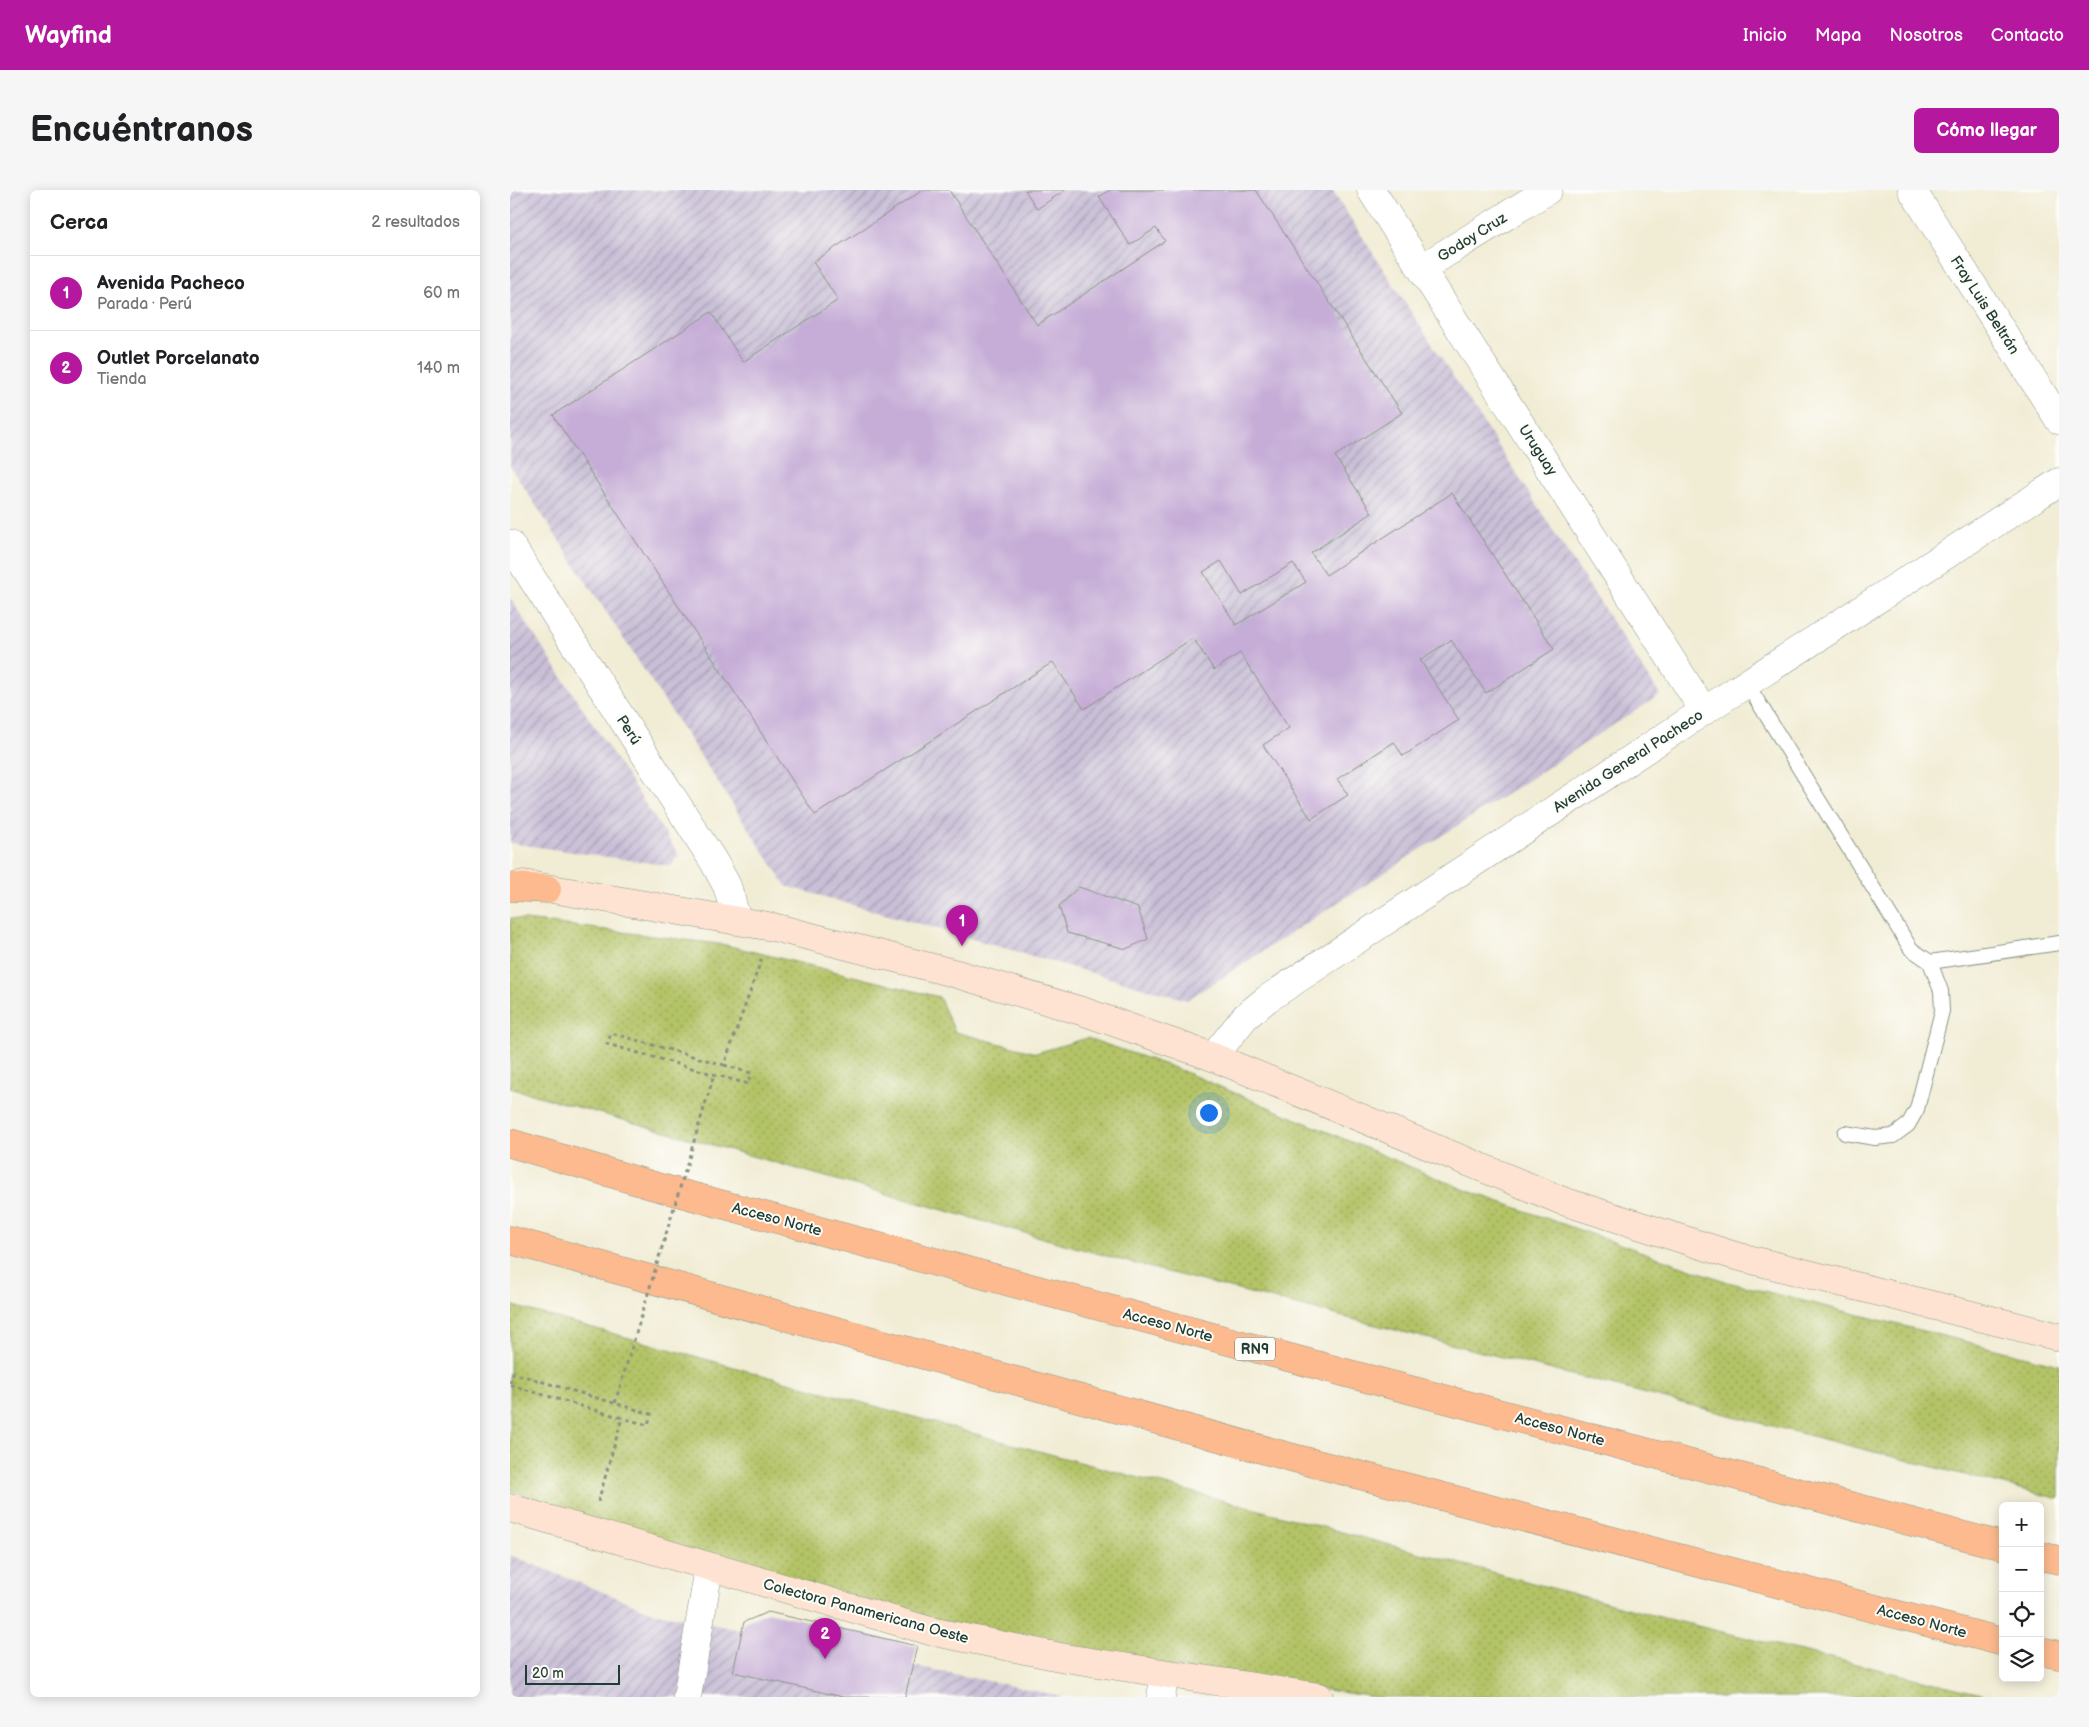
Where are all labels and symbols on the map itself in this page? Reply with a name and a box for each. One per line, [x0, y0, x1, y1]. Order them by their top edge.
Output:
street label: Godoy Cruz [1434, 208, 1511, 266]
street label: Fray Luis Beltrán [1946, 252, 2023, 358]
street label: Uruguay [1514, 421, 1561, 480]
street label: Avenida General Pacheco [1550, 706, 1707, 817]
street label: Perú [612, 712, 645, 749]
pin: 1 [946, 905, 978, 946]
your location [1196, 1100, 1222, 1126]
street label: Acceso Norte [730, 1198, 824, 1241]
street label: Acceso Norte [1121, 1304, 1215, 1347]
road number: RN9 [1235, 1338, 1275, 1360]
street label: Acceso Norte [1513, 1408, 1607, 1451]
street label: Colectora Panamericana Oeste [761, 1575, 971, 1648]
street label: Acceso Norte [1875, 1600, 1969, 1643]
pin: 2 [809, 1618, 841, 1659]
scale bar [525, 1662, 620, 1685]

